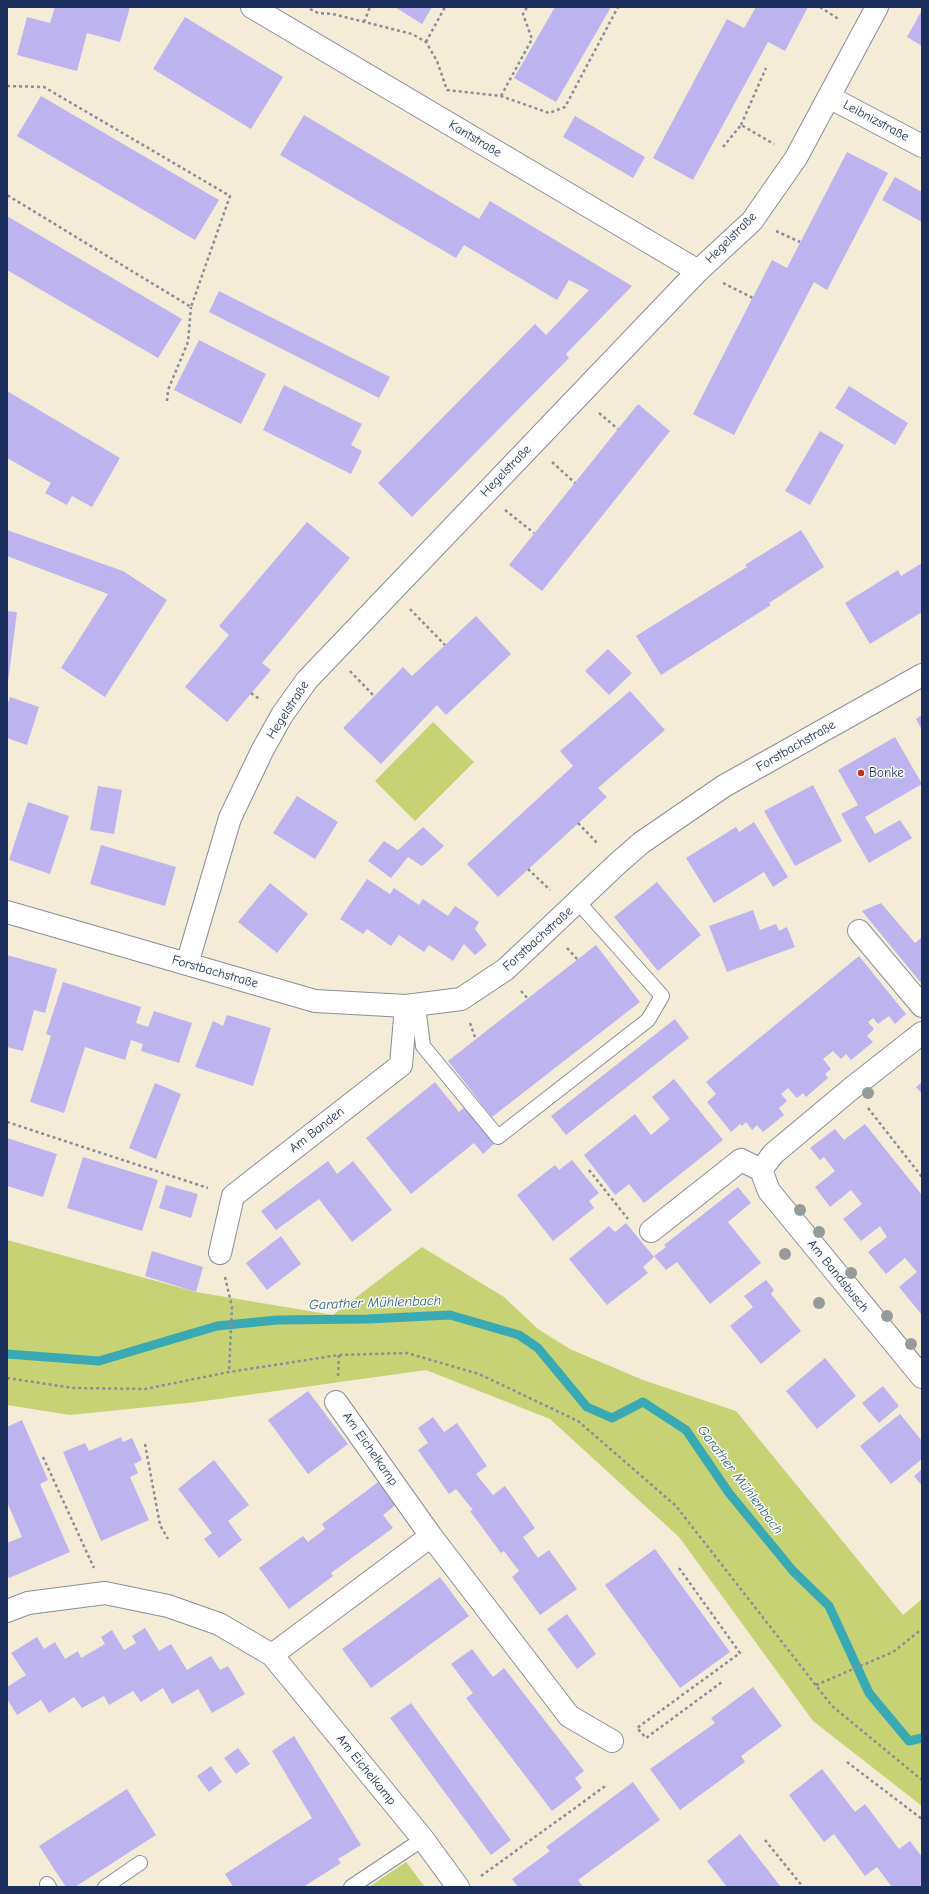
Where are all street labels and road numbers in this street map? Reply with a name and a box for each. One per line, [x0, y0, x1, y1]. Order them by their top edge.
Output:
street label: Leibnizstraße [840, 97, 912, 145]
street label: Kantstraße [446, 117, 504, 161]
street label: Hegelstraße [702, 209, 760, 267]
street label: Hegelstraße [477, 442, 535, 500]
street label: Hegelstraße [263, 678, 313, 742]
street label: Forstbachstraße [754, 717, 838, 775]
street label: Forstbachstraße [500, 903, 576, 975]
street label: Forstbachstraße [170, 952, 260, 992]
street label: Am Banden [287, 1104, 347, 1156]
street label: Am Bandsbusch [804, 1236, 872, 1316]
street label: Am Eichelkamp [339, 1409, 401, 1489]
street label: Am Eichelkamp [333, 1732, 399, 1808]

